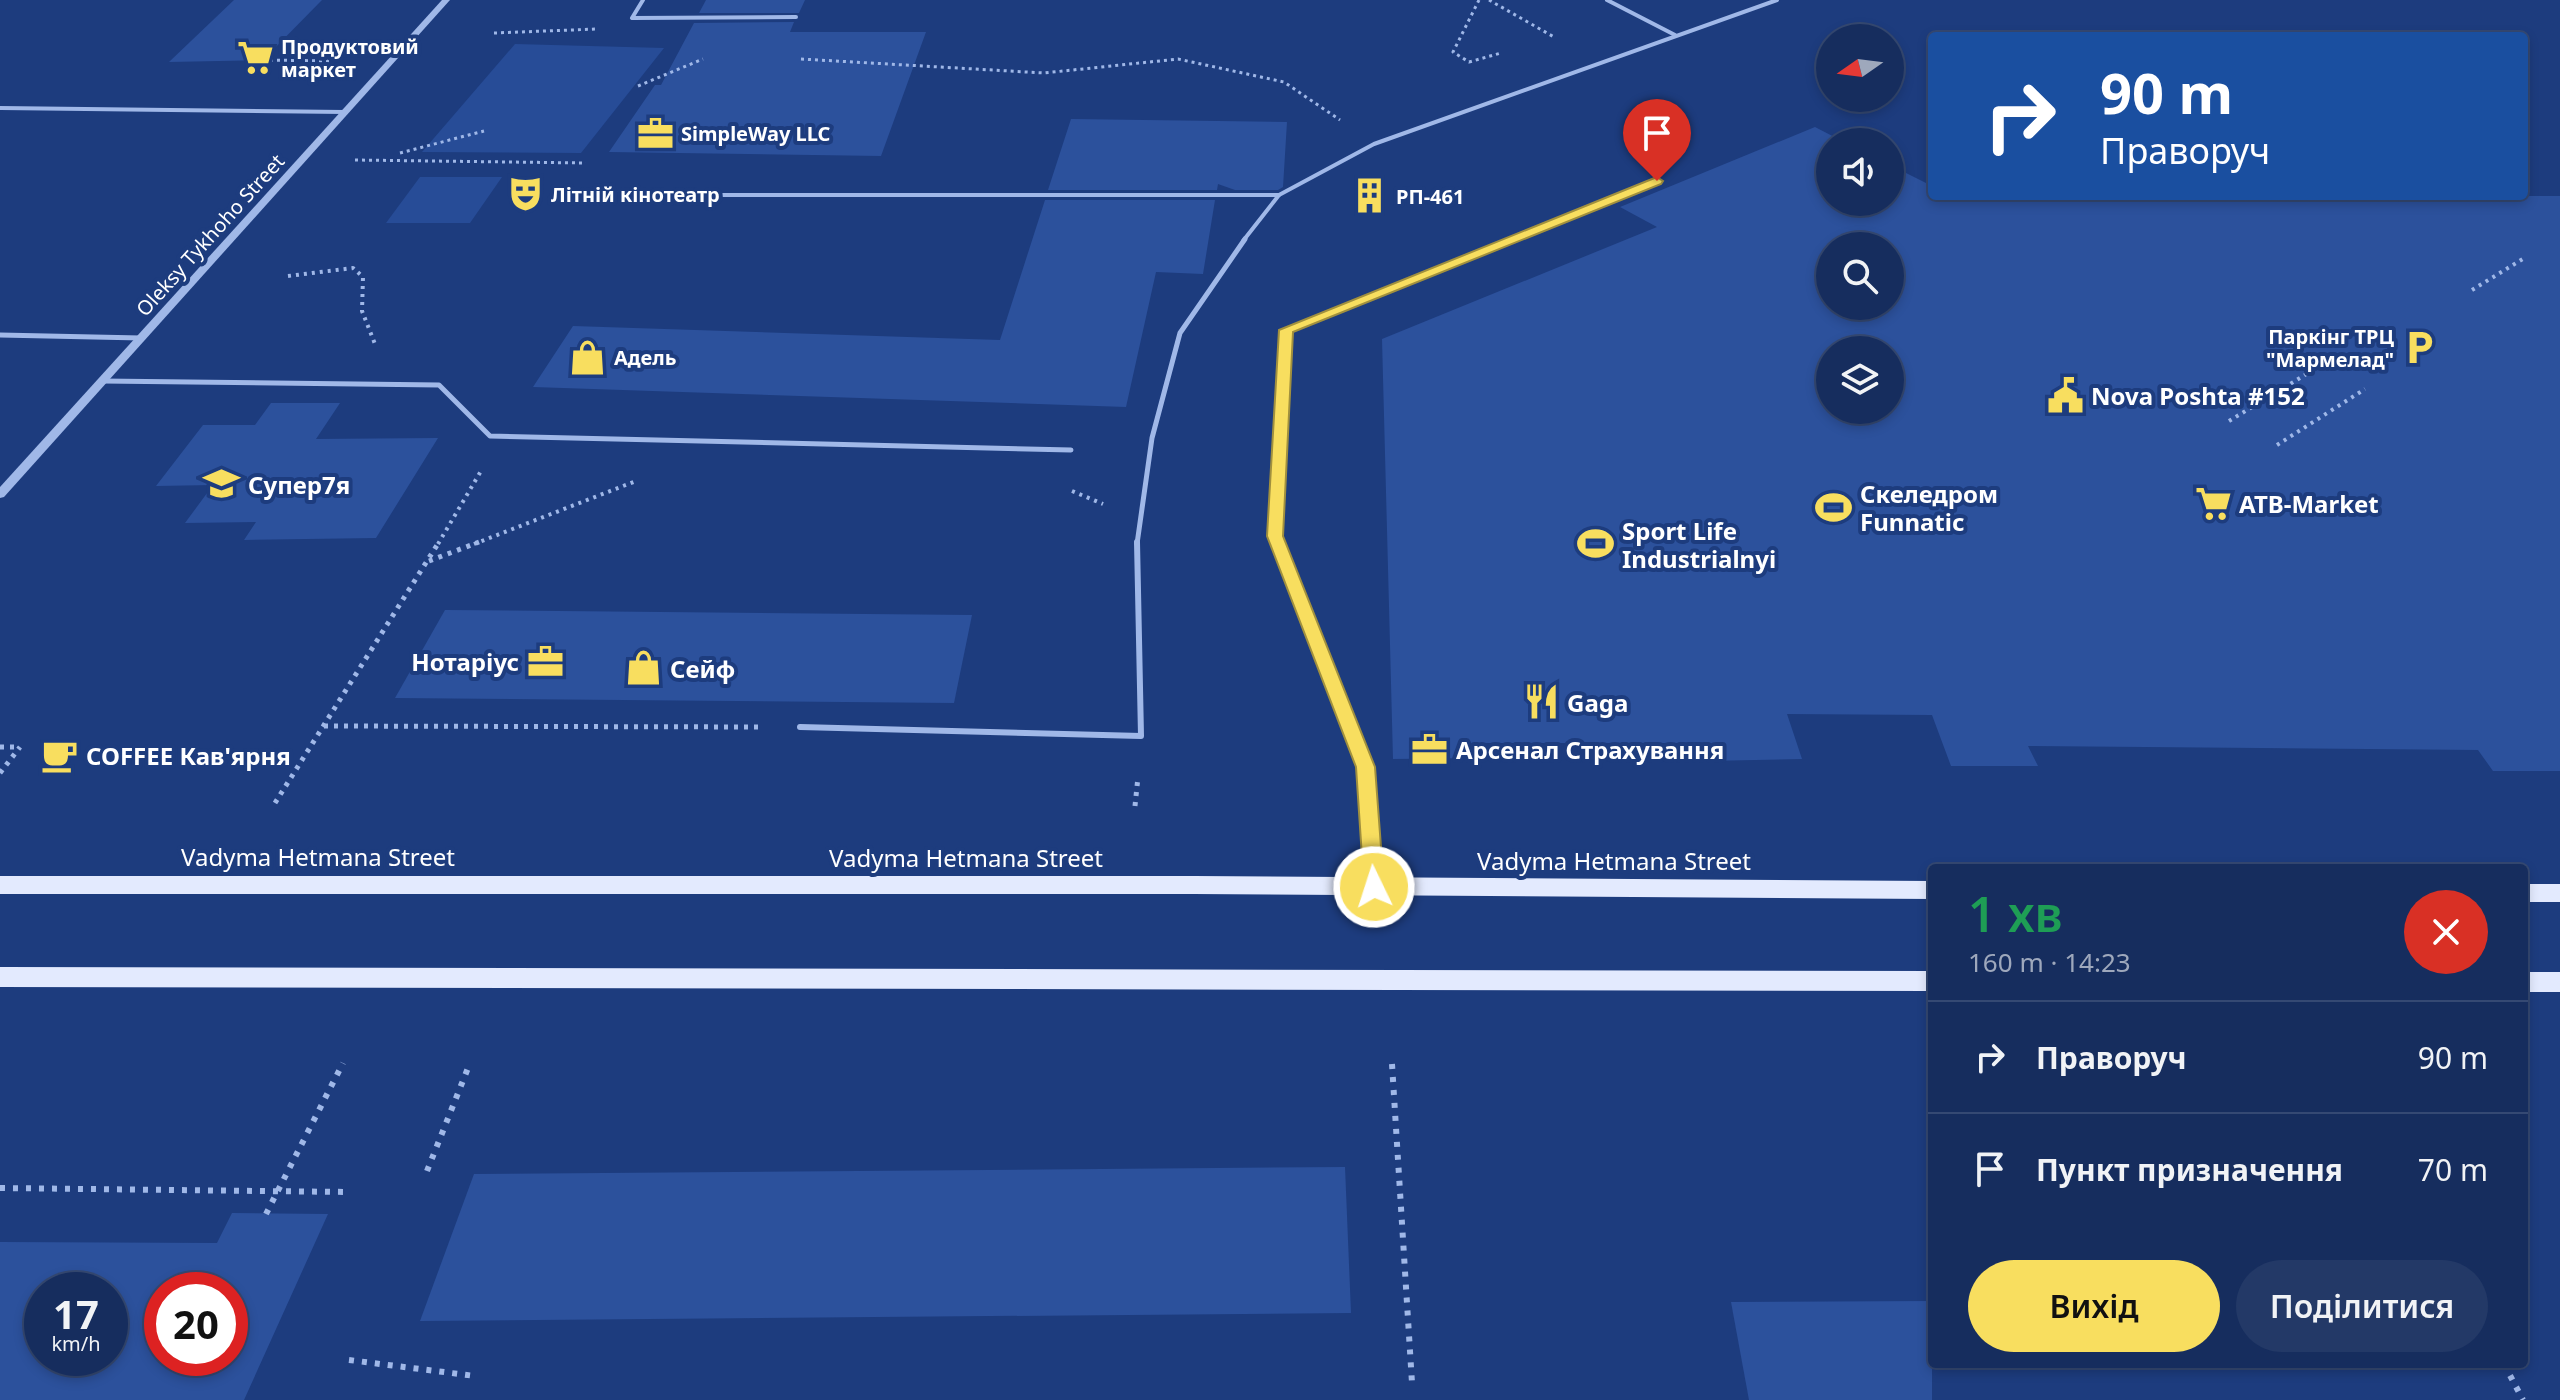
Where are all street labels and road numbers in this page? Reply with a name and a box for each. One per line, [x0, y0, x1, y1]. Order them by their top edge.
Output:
street label: Oleksy Tykhoho Street [130, 148, 290, 322]
street label: Vadyma Hetmana Street [181, 840, 455, 873]
street label: Vadyma Hetmana Street [829, 841, 1103, 874]
street label: Vadyma Hetmana Street [1477, 844, 1751, 877]

